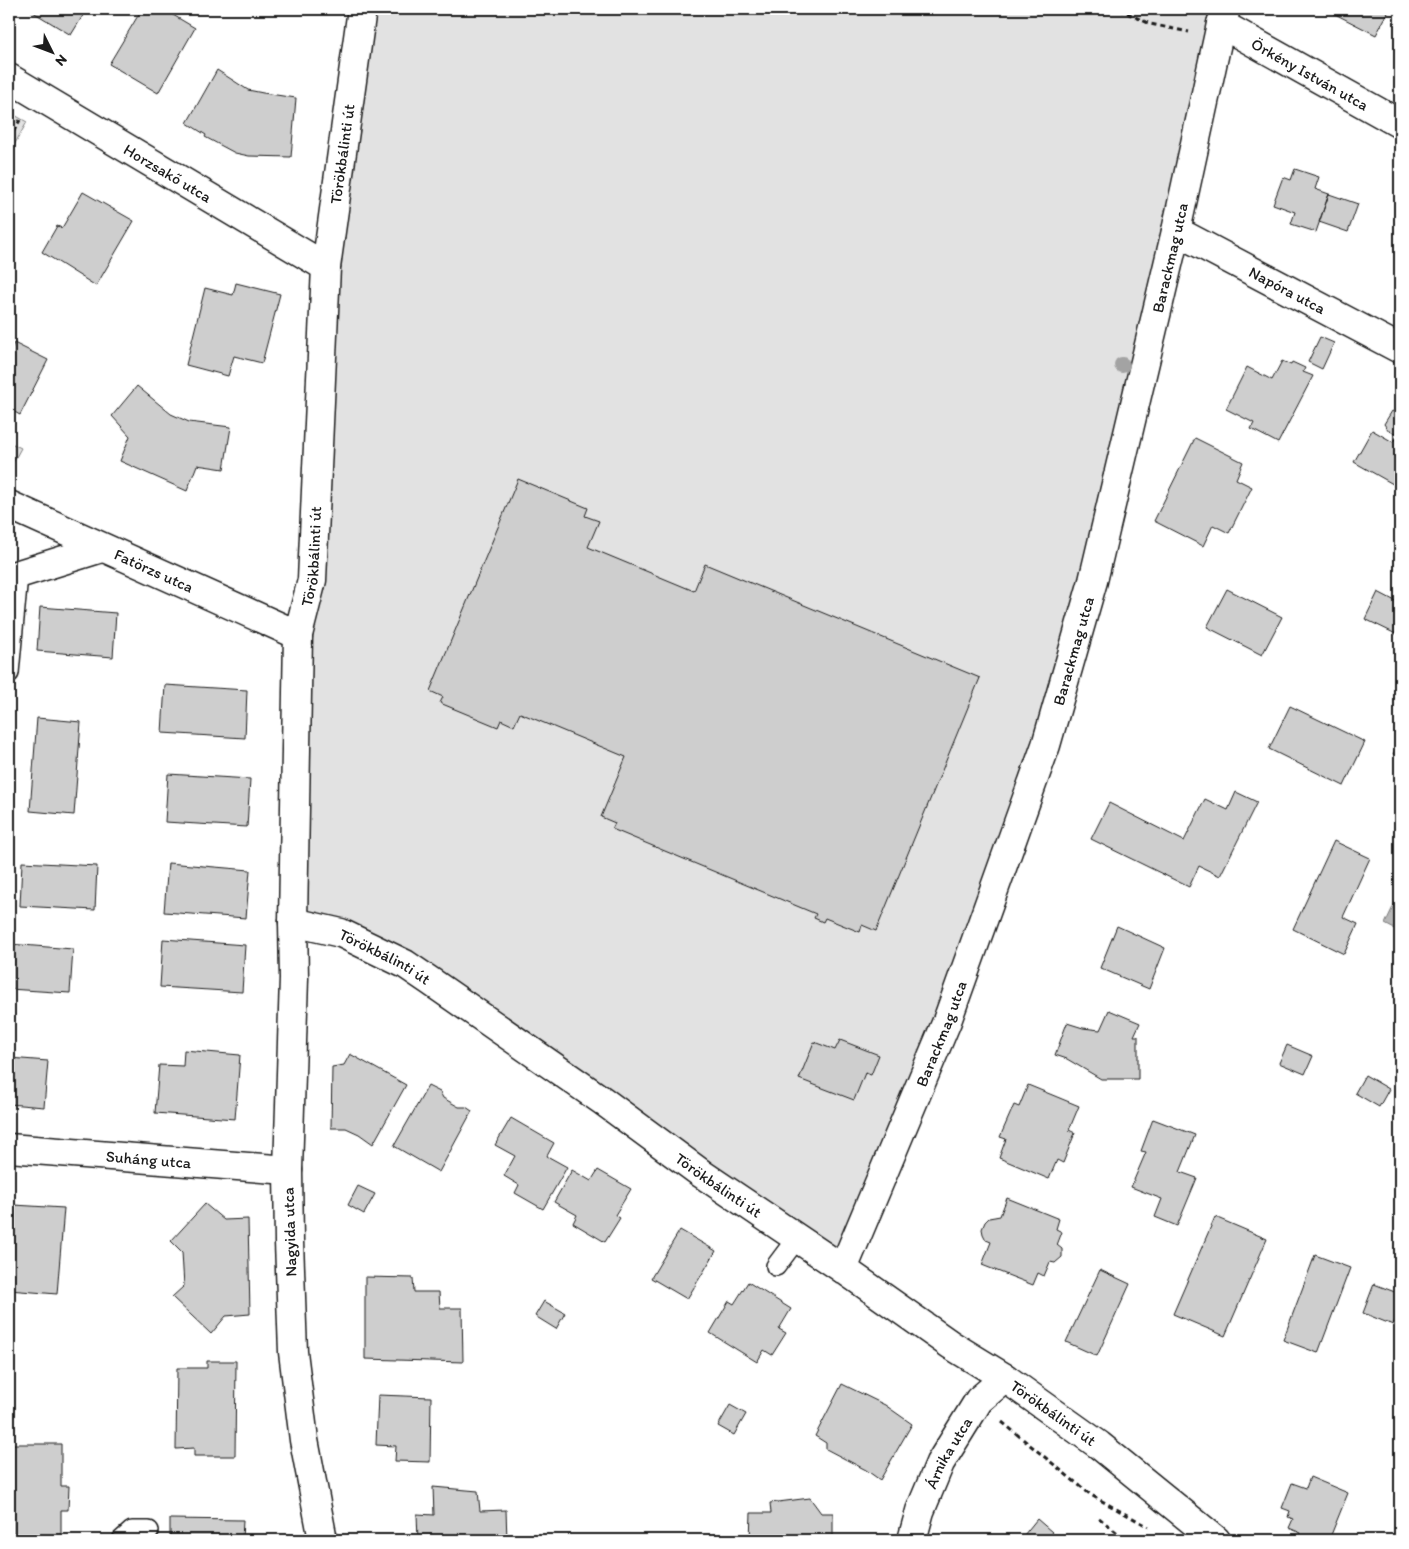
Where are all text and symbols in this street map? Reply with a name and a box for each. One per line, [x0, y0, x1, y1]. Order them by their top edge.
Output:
north arrow [28, 28, 78, 78]
street label: Örkény István utca [1248, 34, 1372, 115]
text: N [52, 51, 71, 70]
street label: Törökbálinti út [326, 103, 359, 205]
street label: Horzsakő utca [120, 140, 216, 207]
street label: Barackmag utca [1148, 201, 1192, 315]
street label: Napóra utca [1246, 262, 1329, 318]
street label: Törökbálinti út [297, 506, 325, 609]
street label: Fatörzs utca [111, 545, 196, 597]
street label: Barackmag utca [1049, 594, 1098, 708]
street label: Törökbálinti út [336, 925, 434, 989]
street label: Barackmag utca [912, 978, 971, 1089]
street label: Suháng utca [105, 1147, 193, 1172]
street label: Törökbálinti út [671, 1149, 765, 1222]
street label: Nagyida utca [278, 1187, 301, 1277]
street label: Törökbálinti út [1007, 1376, 1100, 1450]
street label: Árnika utca [921, 1413, 977, 1492]

